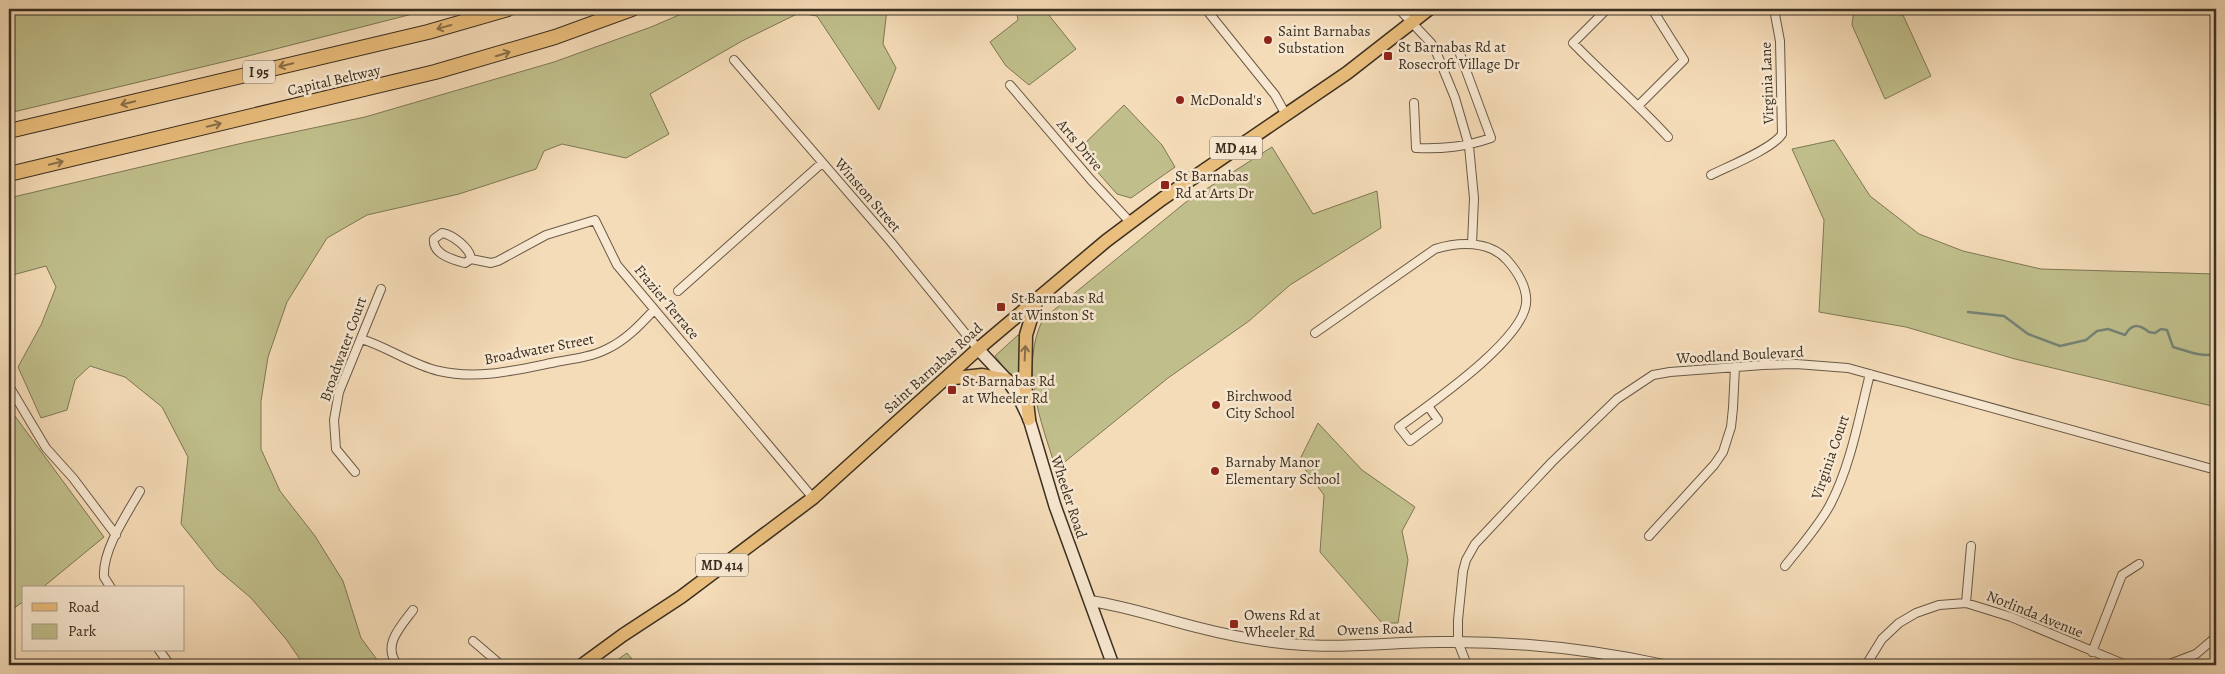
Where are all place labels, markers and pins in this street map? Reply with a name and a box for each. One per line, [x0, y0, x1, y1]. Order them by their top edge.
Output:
place label: Saint Barnabas Substation [1278, 21, 1371, 58]
marker: Saint Barnabas Substation [1262, 34, 1274, 46]
place label: St Barnabas Rd at Rosecroft Village Dr [1398, 37, 1520, 74]
marker: St Barnabas Rd at Rosecroft Village Dr [1382, 50, 1394, 62]
place label: McDonald's [1190, 90, 1262, 110]
marker: McDonald's [1174, 94, 1186, 106]
place label: St Barnabas Rd at Arts Dr [1175, 166, 1254, 203]
marker: St Barnabas Rd at Arts Dr [1159, 179, 1171, 191]
place label: St Barnabas Rd at Winston St [1011, 288, 1105, 325]
marker: St Barnabas Rd at Winston St [995, 301, 1007, 313]
place label: St Barnabas Rd at Wheeler Rd [962, 371, 1056, 408]
marker: St Barnabas Rd at Wheeler Rd [946, 384, 958, 396]
place label: Birchwood City School [1226, 386, 1295, 423]
marker: Birchwood City School [1210, 399, 1222, 411]
place label: Barnaby Manor Elementary School [1225, 452, 1340, 489]
marker: Barnaby Manor Elementary School [1209, 465, 1221, 477]
place label: Owens Rd at Wheeler Rd [1243, 605, 1321, 642]
marker: Owens Rd at Wheeler Rd [1228, 618, 1240, 630]

